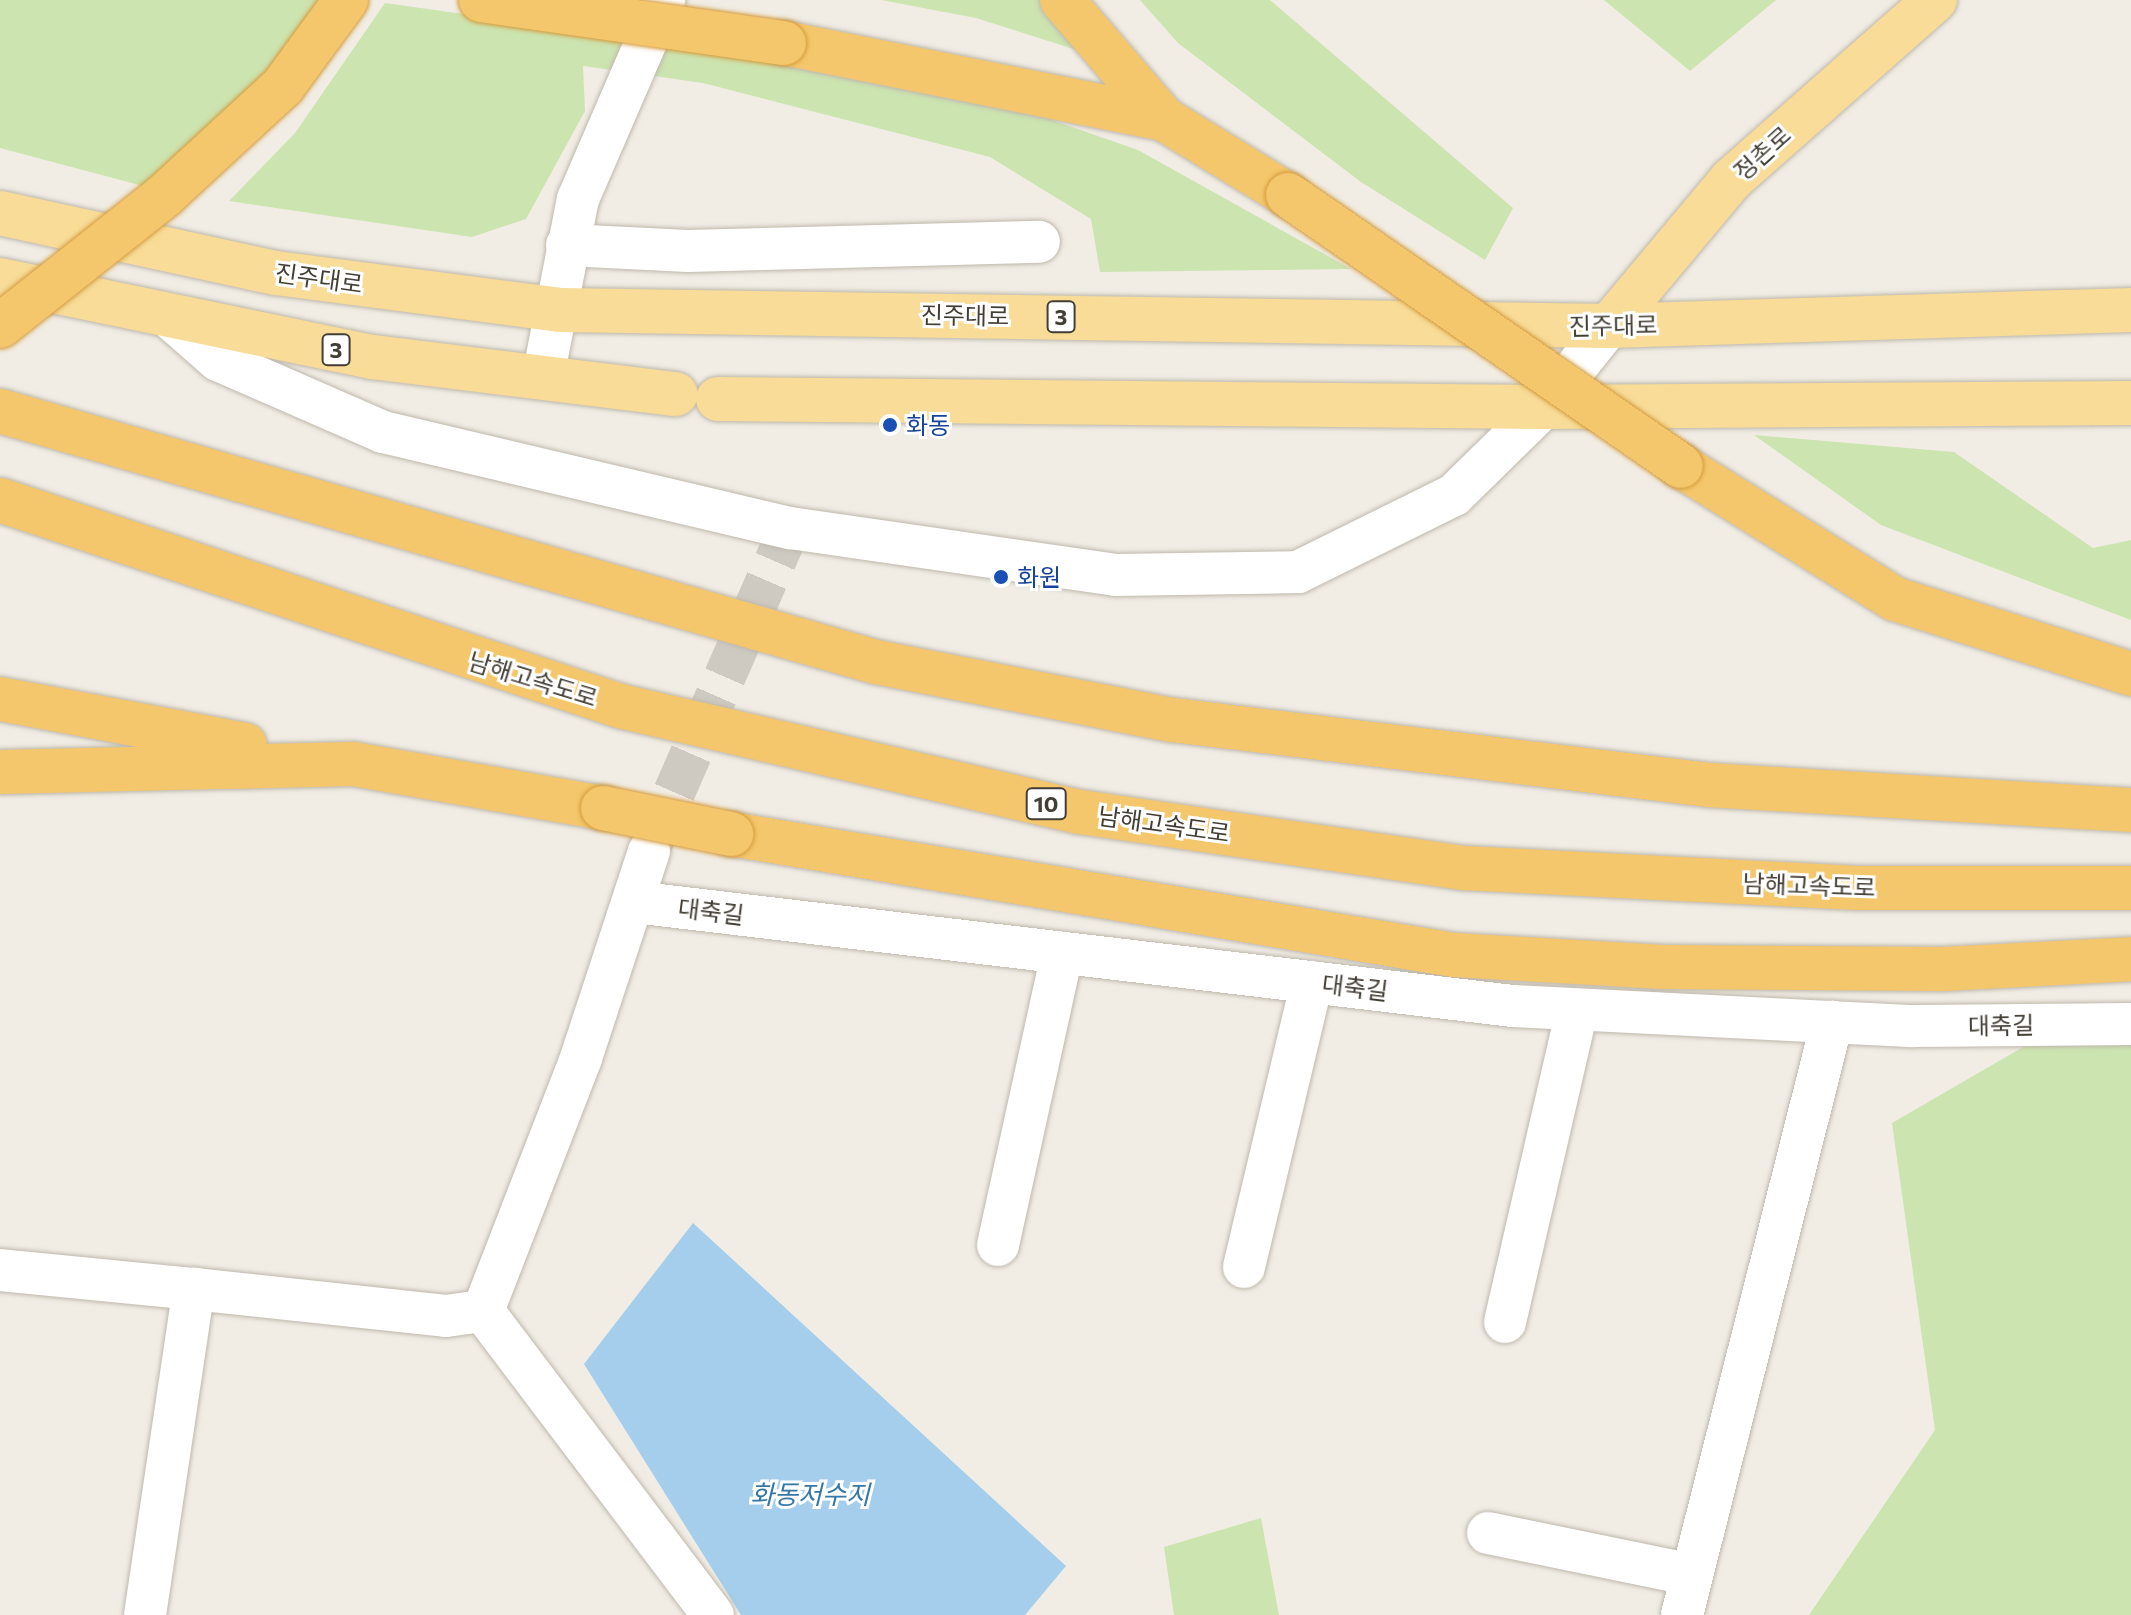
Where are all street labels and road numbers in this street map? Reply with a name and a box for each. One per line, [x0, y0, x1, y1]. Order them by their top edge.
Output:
street label: 정촌로 [1728, 120, 1796, 186]
street label: 진주대로 [273, 258, 365, 298]
road number: 3 [1045, 299, 1077, 335]
street label: 진주대로 [921, 300, 1009, 330]
street label: 진주대로 [1569, 310, 1657, 340]
road number: 3 [320, 332, 352, 368]
street label: 남해고속도로 [465, 646, 601, 712]
road number: 10 [1024, 786, 1068, 822]
street label: 남해고속도로 [1096, 801, 1232, 847]
street label: 남해고속도로 [1742, 868, 1876, 902]
street label: 대축길 [676, 893, 746, 929]
street label: 대축길 [1320, 969, 1390, 1005]
street label: 대축길 [1968, 1010, 2034, 1040]

